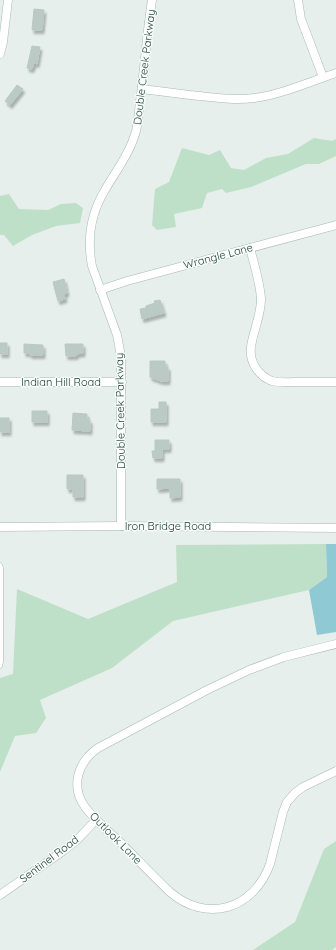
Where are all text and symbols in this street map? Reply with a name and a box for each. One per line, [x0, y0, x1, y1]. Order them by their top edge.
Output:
street label: Double Creek Parkway [130, 8, 158, 126]
street label: Wrangle Lane [182, 240, 254, 272]
street label: Double Creek Parkway [112, 353, 128, 469]
street label: Indian Hill Road [21, 375, 101, 389]
street label: Iron Bridge Road [125, 519, 211, 533]
street label: Outlook Lane [87, 809, 145, 867]
street label: Sentinel Road [17, 832, 81, 886]

